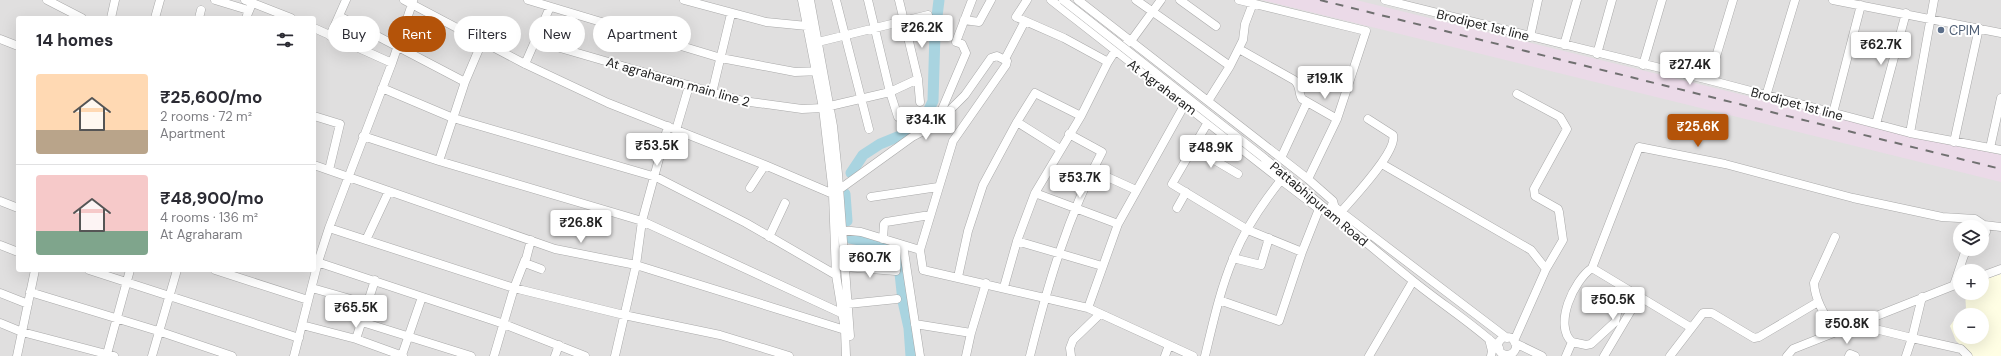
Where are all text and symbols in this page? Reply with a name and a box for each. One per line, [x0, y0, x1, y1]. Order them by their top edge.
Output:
street label: Brodipet 1st line [1435, 5, 1531, 45]
pin: ₹26.2K [889, 15, 955, 49]
chip: Buy [328, 16, 380, 52]
chip: Rent [388, 16, 446, 52]
chip: Filters [454, 16, 521, 52]
chip: New [529, 16, 585, 52]
chip: Apartment [593, 16, 691, 52]
text: ₹26.2K [901, 19, 943, 36]
place label: CPIM [1949, 22, 1980, 39]
marker: CPIM [1936, 25, 1946, 35]
text: 14 homes [36, 29, 113, 51]
icon: filters [274, 29, 296, 51]
pin: ₹62.7K [1848, 32, 1914, 66]
text: ₹62.7K [1860, 36, 1902, 53]
pin: ₹27.4K [1657, 52, 1723, 86]
street label: At agraharam main line 2 [604, 53, 752, 111]
street label: At Agraharam [1124, 55, 1200, 119]
text: ₹27.4K [1669, 56, 1711, 73]
pin: ₹19.1K [1292, 66, 1358, 100]
text: ₹19.1K [1307, 70, 1343, 87]
street label: Brodipet 1st line [1749, 84, 1845, 124]
text: ₹25,600/mo [160, 86, 262, 108]
icon: home [68, 90, 116, 138]
pin: ₹34.1K [893, 107, 959, 141]
text: 2 rooms · 72 m² [160, 108, 252, 125]
text: ₹34.1K [906, 111, 946, 128]
pin: ₹25.6K [1665, 114, 1731, 148]
text: ₹25.6K [1676, 118, 1720, 135]
text: Apartment [160, 125, 225, 142]
pin: ₹53.5K [624, 133, 690, 167]
pin: ₹48.9K [1178, 135, 1244, 169]
text: ₹53.5K [635, 137, 679, 154]
text: ₹48.9K [1189, 139, 1233, 156]
street label: Pattabhipuram Road [1266, 158, 1372, 250]
pin: ₹53.7K [1047, 165, 1113, 199]
text: ₹53.7K [1059, 169, 1101, 186]
text: ₹48,900/mo [160, 187, 264, 209]
icon: home [68, 191, 116, 239]
text: 4 rooms · 136 m² [160, 209, 258, 226]
pin: ₹26.8K [548, 210, 614, 244]
text: ₹26.8K [559, 214, 603, 231]
map controls [1953, 220, 1989, 344]
button: layers [1953, 220, 1989, 256]
text: At Agraharam [160, 226, 242, 243]
pin: ₹60.7K [837, 245, 903, 279]
text: ₹60.7K [848, 249, 892, 266]
button: + [1953, 264, 1989, 300]
pin: ₹50.5K [1580, 287, 1646, 321]
text: ₹50.5K [1591, 291, 1635, 308]
pin: ₹65.5K [323, 295, 389, 329]
text: ₹65.5K [334, 299, 378, 316]
button: − [1953, 308, 1989, 344]
pin: ₹50.8K [1814, 311, 1880, 345]
text: ₹50.8K [1825, 315, 1869, 332]

